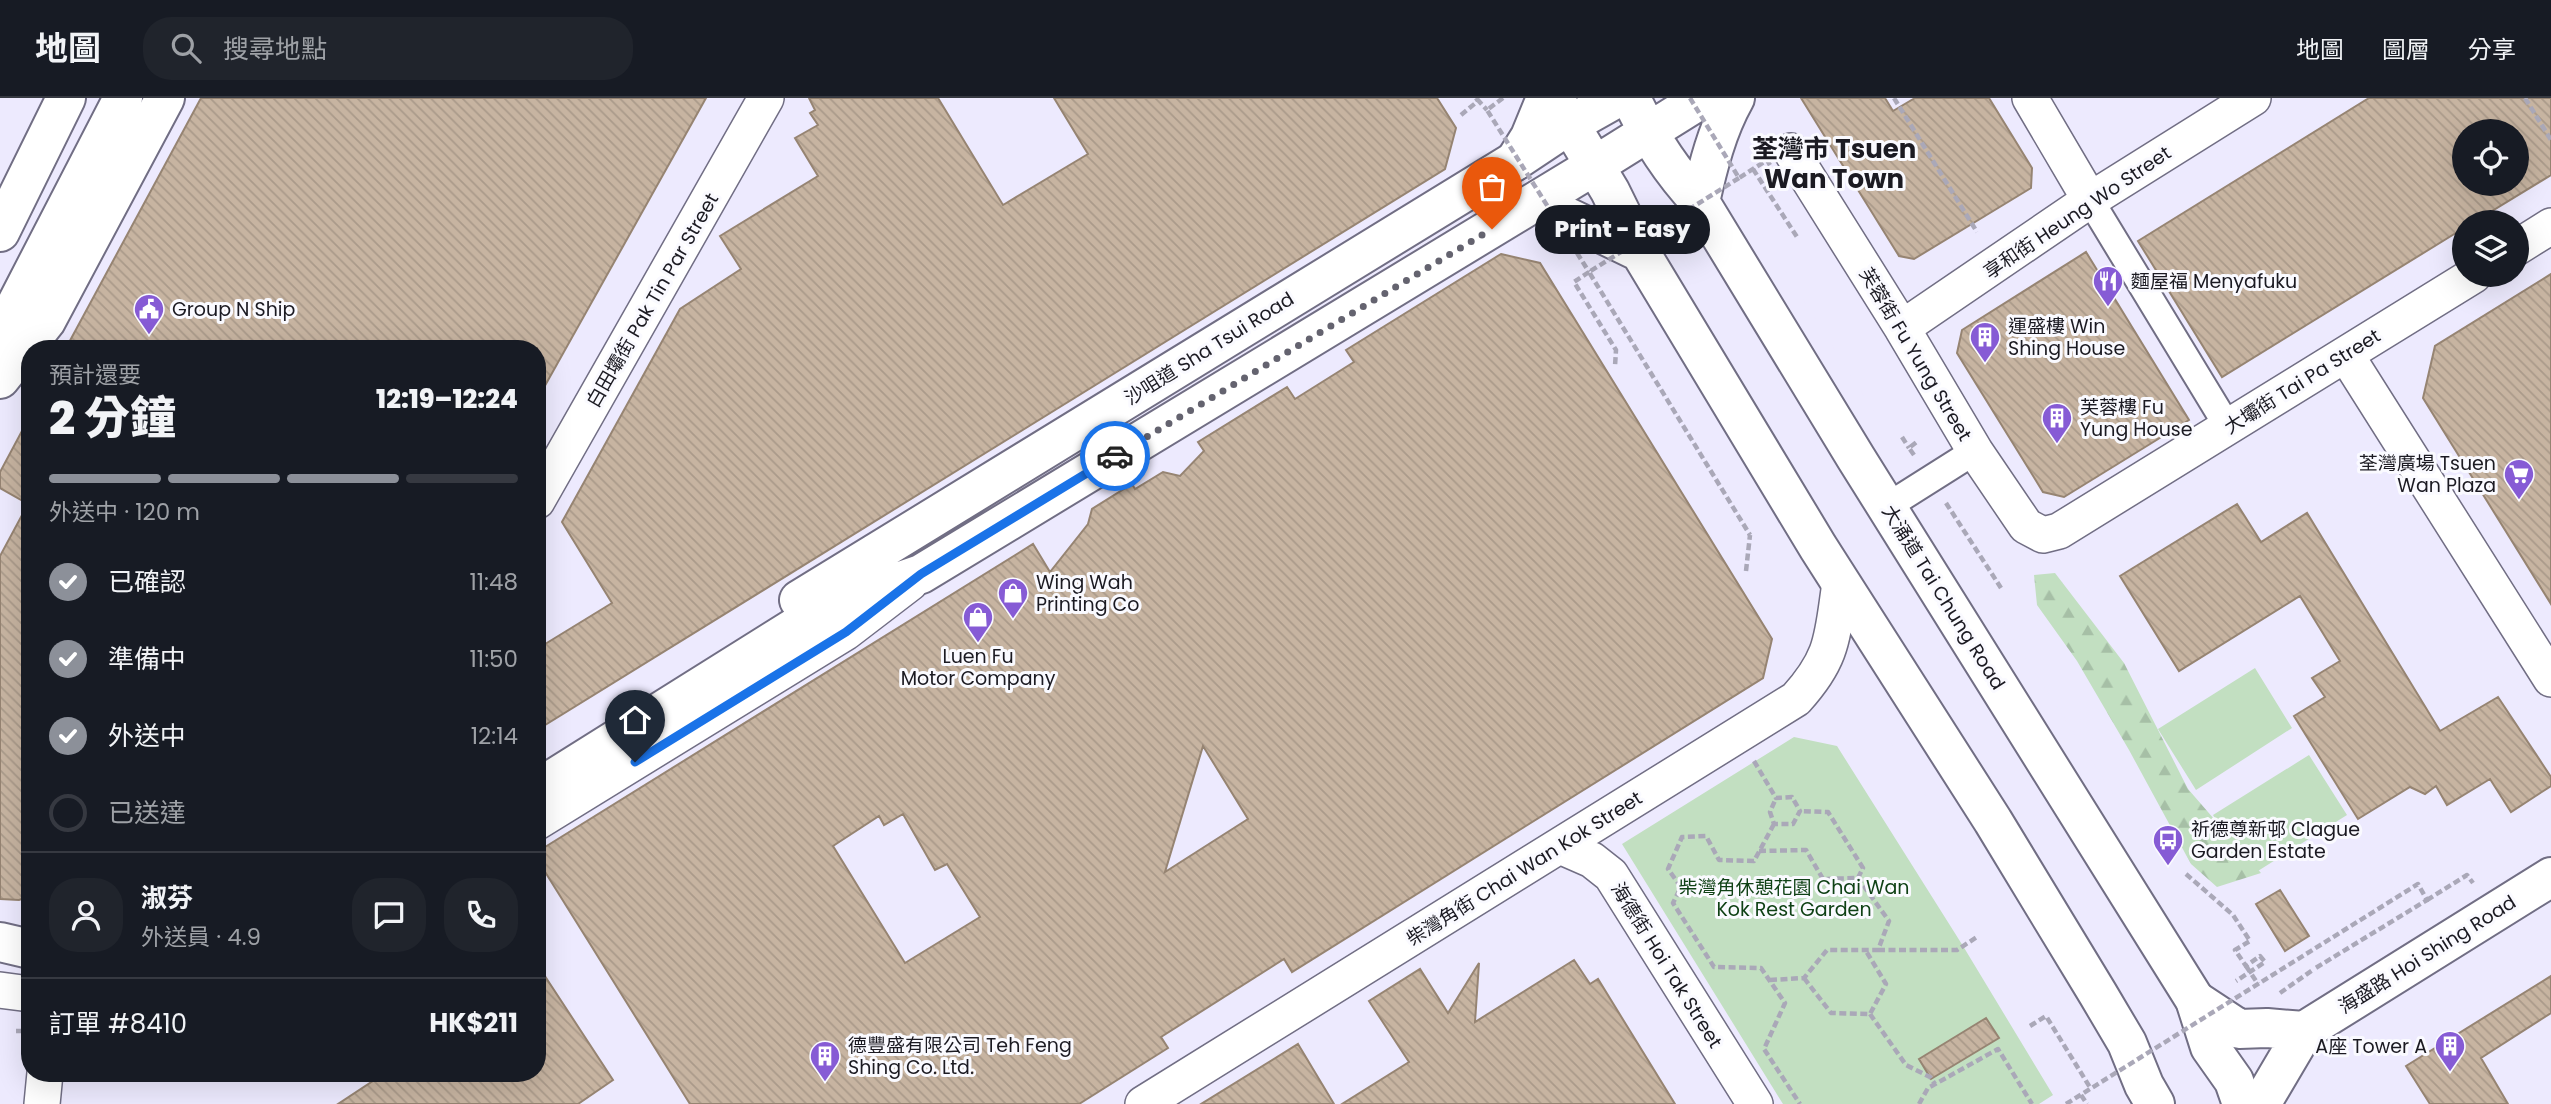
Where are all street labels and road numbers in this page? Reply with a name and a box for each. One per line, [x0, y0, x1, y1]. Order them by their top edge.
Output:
street label: 享和街 Heung Wo Street [1978, 139, 2176, 285]
street label: 白田壩街 Pak Tin Par Street [580, 188, 725, 412]
street label: 芙蓉街 Fu Yung Street [1853, 263, 1978, 446]
street label: 沙咀道 Sha Tsui Road [1120, 285, 1299, 411]
street label: 大壩街 Tai Pa Street [2219, 322, 2386, 440]
street label: 大涌道 Tai Chung Road [1876, 500, 2012, 695]
street label: 柴灣角街 Chai Wan Kok Street [1401, 785, 1647, 952]
street label: 海德街 Hoi Tak Street [1605, 877, 1729, 1053]
street label: 海盛路 Hoi Shing Road [2333, 889, 2521, 1020]

